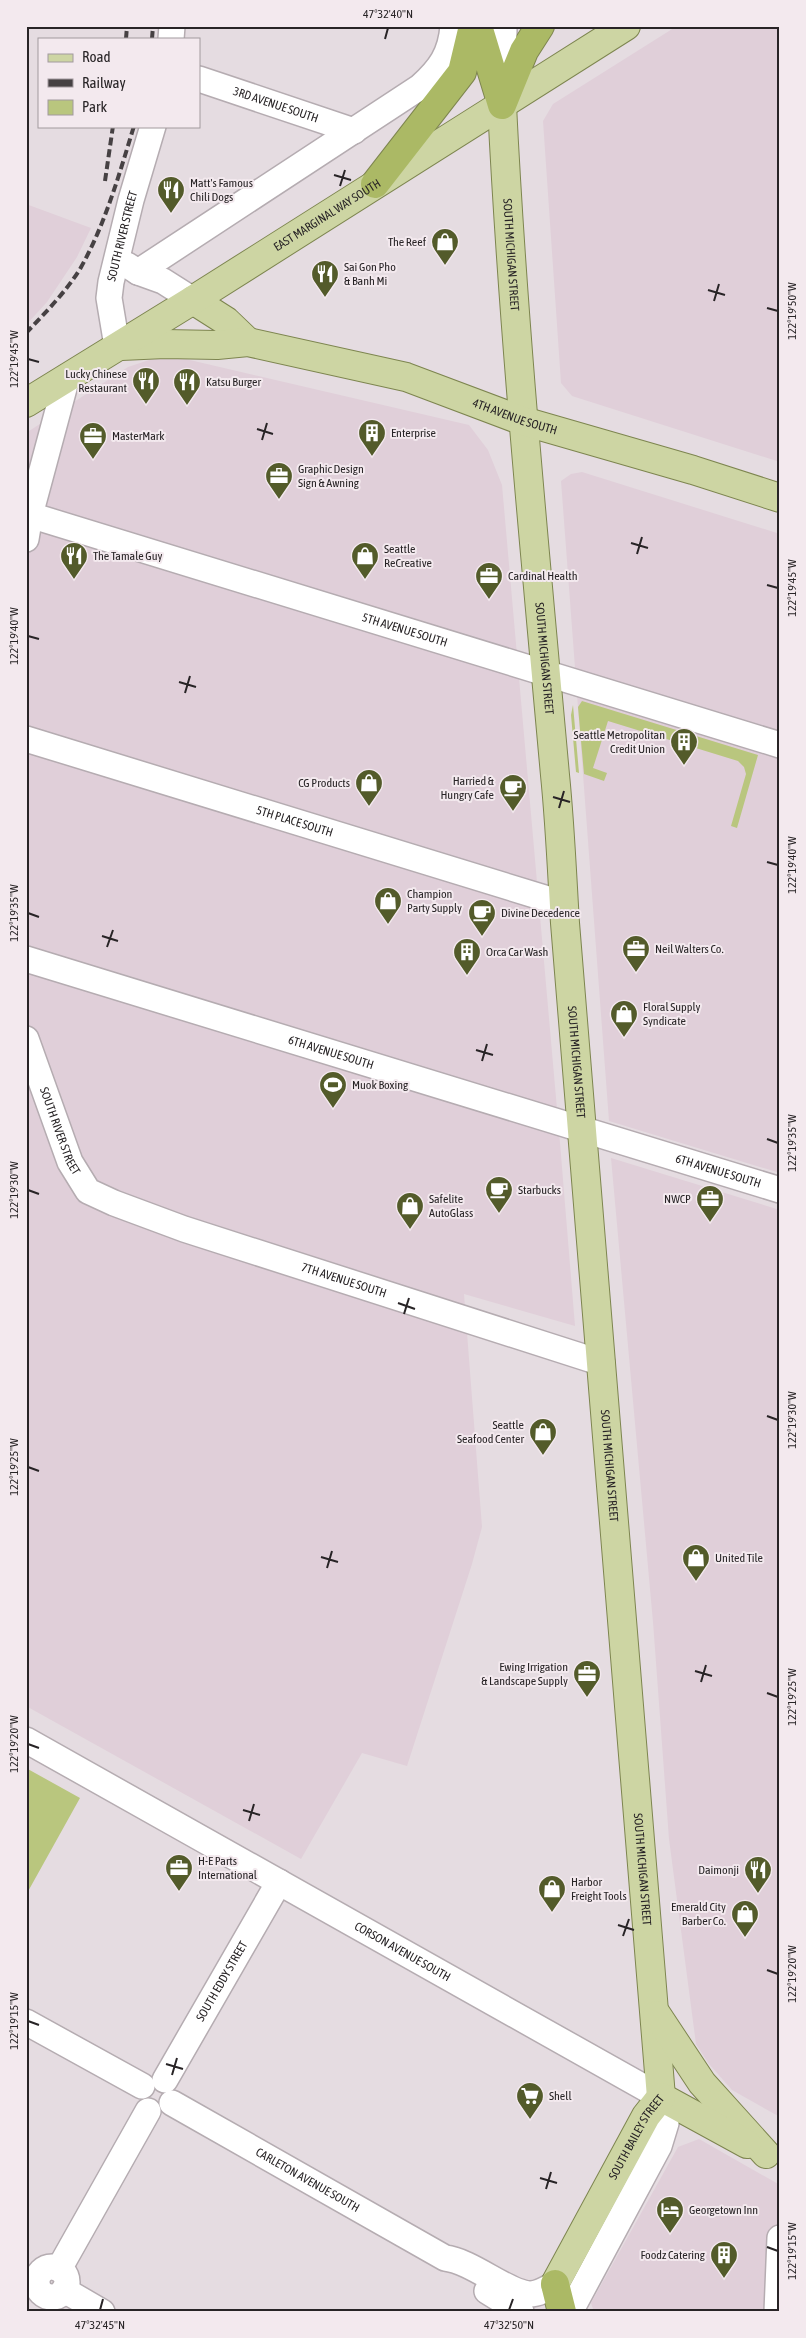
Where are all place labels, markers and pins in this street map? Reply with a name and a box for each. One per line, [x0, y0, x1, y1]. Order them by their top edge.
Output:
restaurant icon: Matt's Famous Chili Dogs [156, 175, 186, 214]
place label: Matt's Famous Chili Dogs [190, 176, 253, 204]
shop icon: The Reef [430, 227, 460, 266]
place label: The Reef [388, 235, 427, 249]
restaurant icon: Sai Gon Pho & Banh Mi [310, 259, 340, 298]
place label: Sai Gon Pho & Banh Mi [344, 260, 396, 288]
restaurant icon: Lucky Chinese Restaurant [131, 366, 161, 405]
place label: Lucky Chinese Restaurant [65, 367, 128, 395]
restaurant icon: Katsu Burger [172, 367, 202, 406]
place label: Katsu Burger [206, 375, 261, 389]
building icon: Enterprise [357, 418, 387, 457]
office icon: MasterMark [78, 421, 108, 460]
place label: Enterprise [391, 426, 436, 440]
place label: MasterMark [112, 429, 165, 443]
office icon: Graphic Design Sign & Awning [264, 461, 294, 500]
place label: Graphic Design Sign & Awning [298, 462, 364, 490]
restaurant icon: The Tamale Guy [59, 541, 89, 580]
shop icon: Seattle ReCreative [350, 541, 380, 580]
place label: Seattle ReCreative [384, 542, 432, 570]
place label: The Tamale Guy [93, 549, 162, 563]
office icon: Cardinal Health [474, 561, 504, 600]
place label: Cardinal Health [508, 569, 578, 583]
building icon: Seattle Metropolitan Credit Union [669, 727, 699, 766]
place label: Seattle Metropolitan Credit Union [574, 728, 665, 756]
shop icon: CG Products [354, 768, 384, 807]
cafe icon: Harried & Hungry Cafe [498, 773, 528, 812]
place label: Harried & Hungry Cafe [440, 774, 495, 802]
place label: CG Products [298, 776, 350, 790]
shop icon: Champion Party Supply [373, 886, 403, 925]
place label: Champion Party Supply [407, 887, 462, 915]
cafe icon: Divine Decedence [467, 898, 497, 937]
place label: Divine Decedence [501, 906, 580, 920]
office icon: Neil Walters Co. [621, 934, 651, 973]
building icon: Orca Car Wash [452, 937, 482, 976]
place label: Neil Walters Co. [655, 942, 724, 956]
place label: Orca Car Wash [486, 945, 548, 959]
shop icon: Floral Supply Syndicate [609, 999, 639, 1038]
place label: Floral Supply Syndicate [643, 1000, 701, 1028]
sports icon: Muok Boxing [318, 1070, 348, 1109]
place label: Muok Boxing [352, 1078, 409, 1092]
cafe icon: Starbucks [484, 1175, 514, 1214]
place label: Starbucks [518, 1183, 561, 1197]
office icon: NWCP [695, 1184, 725, 1223]
shop icon: Safelite AutoGlass [395, 1191, 425, 1230]
place label: Safelite AutoGlass [429, 1192, 473, 1220]
place label: NWCP [664, 1192, 691, 1206]
shop icon: Seattle Seafood Center [528, 1417, 558, 1456]
place label: Seattle Seafood Center [457, 1418, 524, 1446]
shop icon: United Tile [681, 1543, 711, 1582]
place label: United Tile [715, 1551, 763, 1565]
office icon: Ewing Irrigation & Landscape Supply [572, 1659, 602, 1698]
place label: Ewing Irrigation & Landscape Supply [481, 1660, 568, 1688]
office icon: H-E Parts International [164, 1853, 194, 1892]
place label: H-E Parts International [198, 1854, 258, 1882]
restaurant icon: Daimonji [743, 1855, 773, 1894]
place label: Daimonji [698, 1863, 739, 1877]
shop icon: Harbor Freight Tools [537, 1874, 567, 1913]
place label: Harbor Freight Tools [571, 1875, 627, 1903]
shop icon: Emerald City Barber Co. [730, 1899, 760, 1938]
place label: Emerald City Barber Co. [671, 1900, 726, 1928]
supermarket icon: Shell [515, 2081, 545, 2120]
place label: Shell [549, 2089, 572, 2103]
hotel icon: Georgetown Inn [655, 2195, 685, 2234]
place label: Georgetown Inn [689, 2203, 758, 2217]
building icon: Foodz Catering [709, 2240, 739, 2279]
place label: Foodz Catering [640, 2248, 706, 2262]

